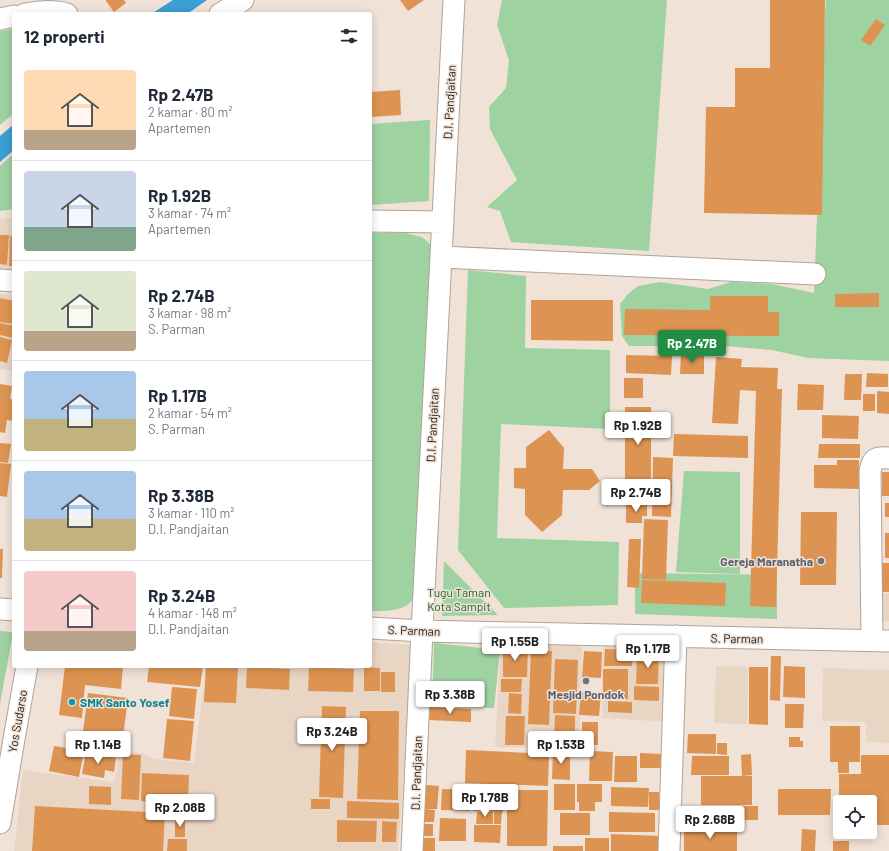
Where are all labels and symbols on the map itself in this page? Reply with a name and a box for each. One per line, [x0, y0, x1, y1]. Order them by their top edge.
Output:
street label: D.I. Pandjaitan [440, 64, 458, 140]
pin: Rp 2.47B [651, 330, 733, 364]
street label: D.I. Pandjaitan [423, 387, 441, 463]
pin: Rp 1.92B [597, 412, 679, 446]
pin: Rp 2.74B [595, 479, 677, 513]
place label: Gereja Maranatha [720, 554, 813, 568]
marker: Gereja Maranatha [816, 556, 826, 566]
park label: Tugu Taman Kota Sampit [427, 585, 491, 613]
street label: S. Parman [387, 622, 441, 638]
pin: Rp 1.55B [474, 628, 556, 662]
street label: S. Parman [711, 631, 763, 645]
pin: Rp 1.17B [607, 635, 689, 669]
marker: Mesjid Pondok [581, 676, 591, 686]
pin: Rp 3.38B [409, 681, 491, 715]
place label: Mesjid Pondok [548, 687, 625, 701]
street label: Yos Sudarso [5, 688, 29, 754]
place label: SMK Santo Yosef [80, 695, 170, 709]
marker: SMK Santo Yosef [67, 697, 77, 707]
pin: Rp 3.24B [291, 718, 373, 752]
pin: Rp 1.14B [57, 731, 139, 765]
pin: Rp 1.53B [520, 731, 602, 765]
street label: D.I. Pandjaitan [408, 735, 424, 811]
pin: Rp 1.78B [444, 784, 526, 818]
pin: Rp 2.08B [139, 794, 221, 828]
pin: Rp 2.68B [669, 806, 751, 840]

